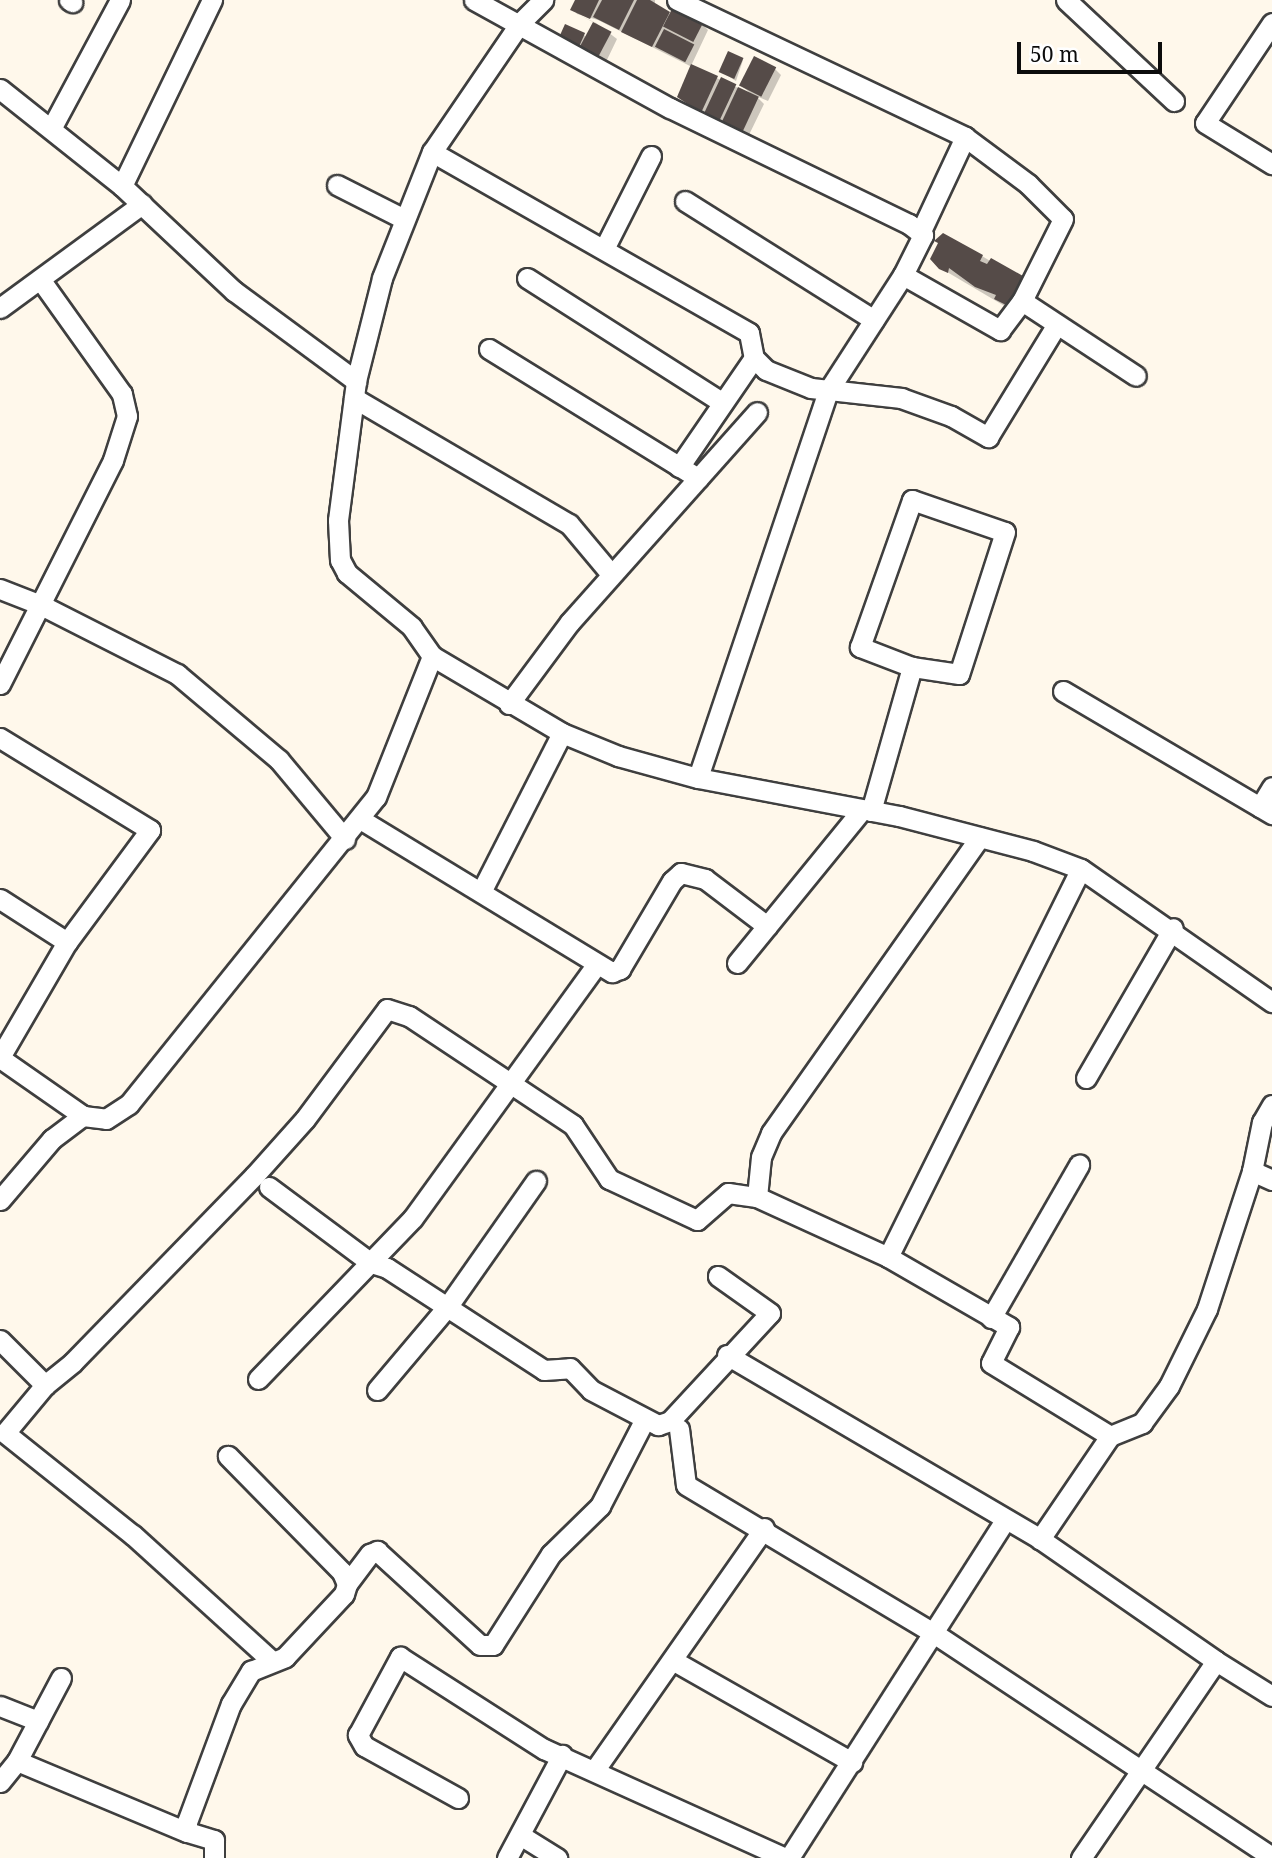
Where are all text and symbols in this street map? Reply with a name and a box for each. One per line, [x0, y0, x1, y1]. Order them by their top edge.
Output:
scale bar [1020, 28, 1165, 72]
text: 50 m [1030, 40, 1079, 68]

